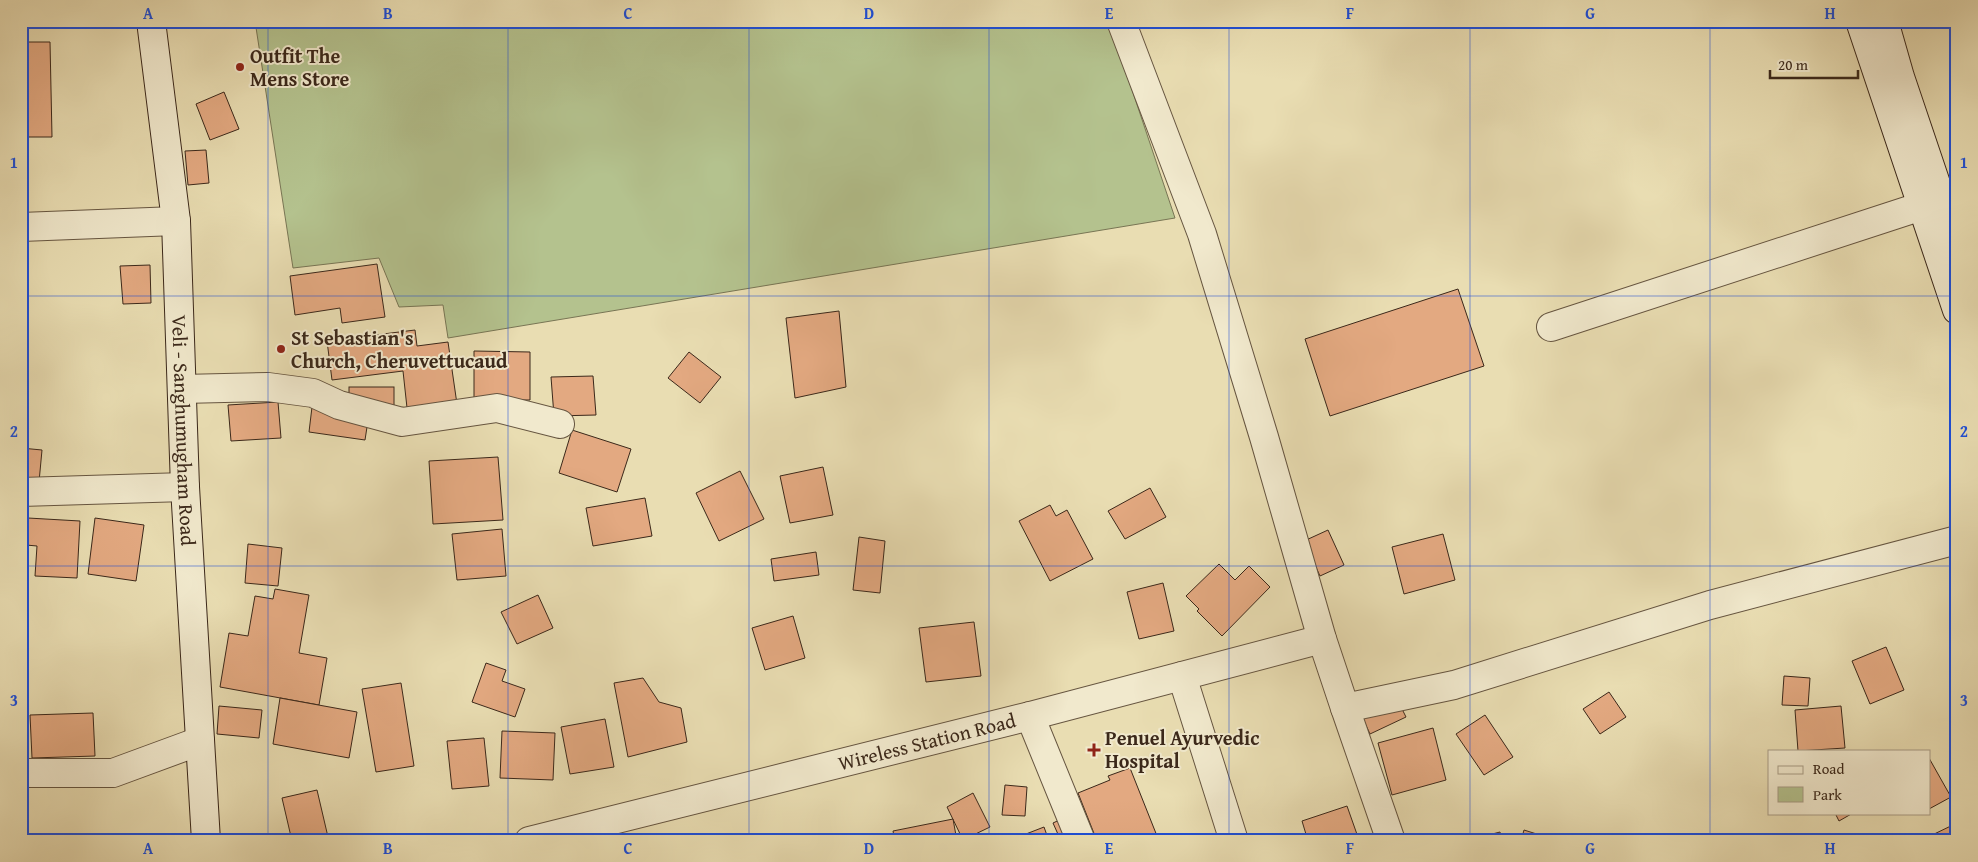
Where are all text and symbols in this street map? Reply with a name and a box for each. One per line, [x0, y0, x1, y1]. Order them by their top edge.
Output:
text: A [143, 1, 154, 25]
text: B [383, 1, 393, 25]
text: C [623, 1, 633, 25]
text: D [864, 1, 874, 25]
text: E [1105, 1, 1114, 25]
text: F [1346, 1, 1354, 25]
text: G [1585, 1, 1595, 25]
text: H [1824, 1, 1836, 25]
place label: Outfit The Mens Store [250, 41, 349, 93]
scale bar [1770, 48, 1858, 80]
text: 20 m [1778, 54, 1809, 75]
marker: Outfit The Mens Store [234, 61, 246, 73]
text: 1 [10, 150, 18, 174]
text: 1 [1960, 150, 1968, 174]
street label: Veli - Sanghumugham Road [165, 314, 203, 547]
place label: St Sebastian's Church, Cheruvettucaud [291, 323, 508, 375]
marker: St Sebastian's Church, Cheruvettucaud [275, 343, 287, 355]
text: 2 [10, 419, 18, 443]
text: 2 [1960, 419, 1968, 443]
text: 3 [10, 688, 18, 712]
text: 3 [1960, 688, 1968, 712]
street label: Wireless Station Road [835, 705, 1019, 777]
place label: Penuel Ayurvedic Hospital [1105, 723, 1259, 775]
marker: Penuel Ayurvedic Hospital [1087, 743, 1101, 757]
legend [1768, 750, 1930, 814]
text: Road [1813, 758, 1844, 779]
text: Park [1813, 784, 1842, 805]
text: A [143, 836, 154, 860]
text: B [383, 836, 393, 860]
text: C [623, 836, 633, 860]
text: D [864, 836, 874, 860]
text: E [1105, 836, 1114, 860]
text: F [1346, 836, 1354, 860]
text: G [1585, 836, 1595, 860]
text: H [1824, 836, 1836, 860]

